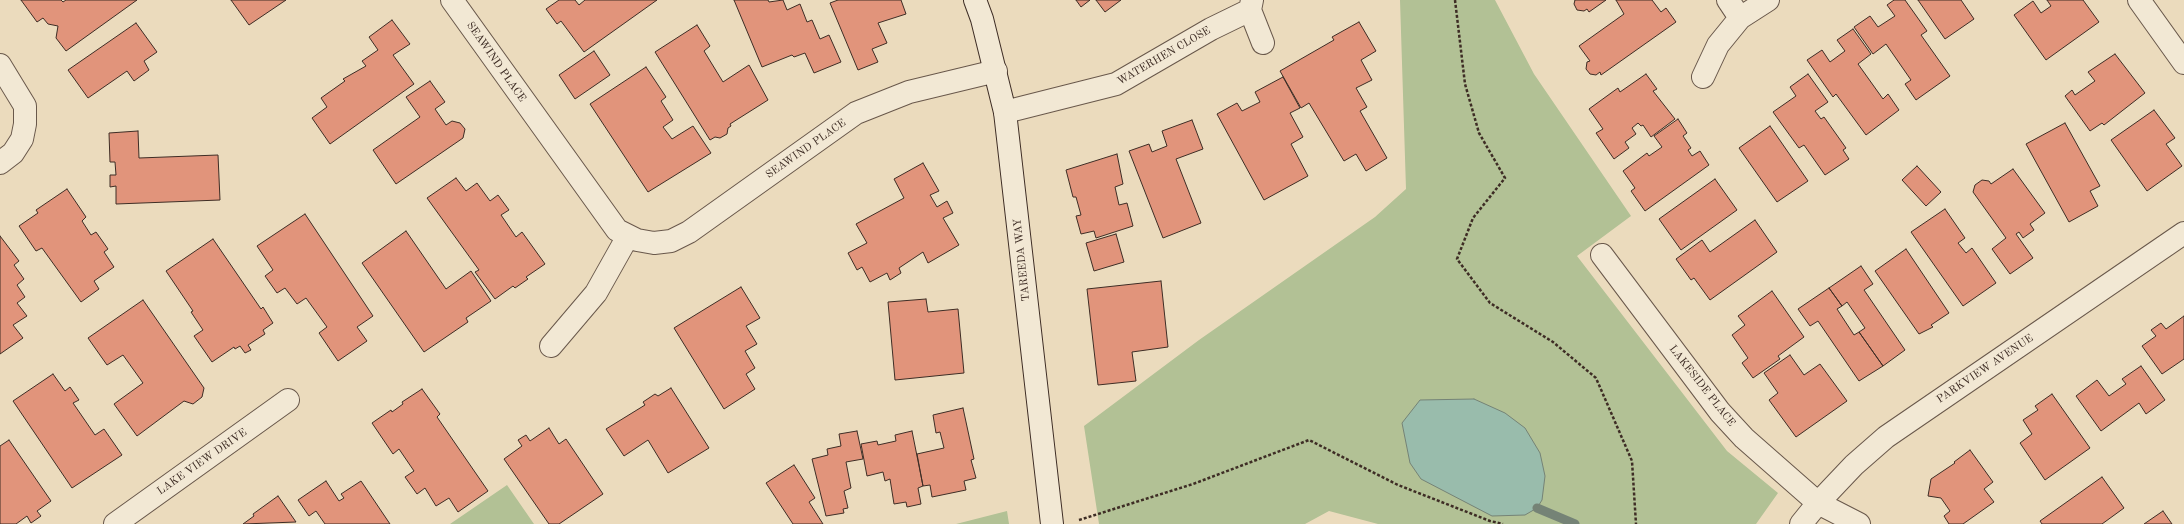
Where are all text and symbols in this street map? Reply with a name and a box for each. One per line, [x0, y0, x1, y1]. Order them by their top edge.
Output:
street label: SEAWIND PLACE [463, 19, 529, 105]
street label: WATERHEN CLOSE [1115, 24, 1213, 88]
street label: SEAWIND PLACE [763, 116, 849, 182]
street label: TAREEDA WAY [1011, 218, 1033, 302]
street label: PARKVIEW AVENUE [1934, 332, 2036, 406]
street label: LAKESIDE PLACE [1666, 343, 1738, 429]
street label: LAKE VIEW DRIVE [154, 426, 250, 498]

